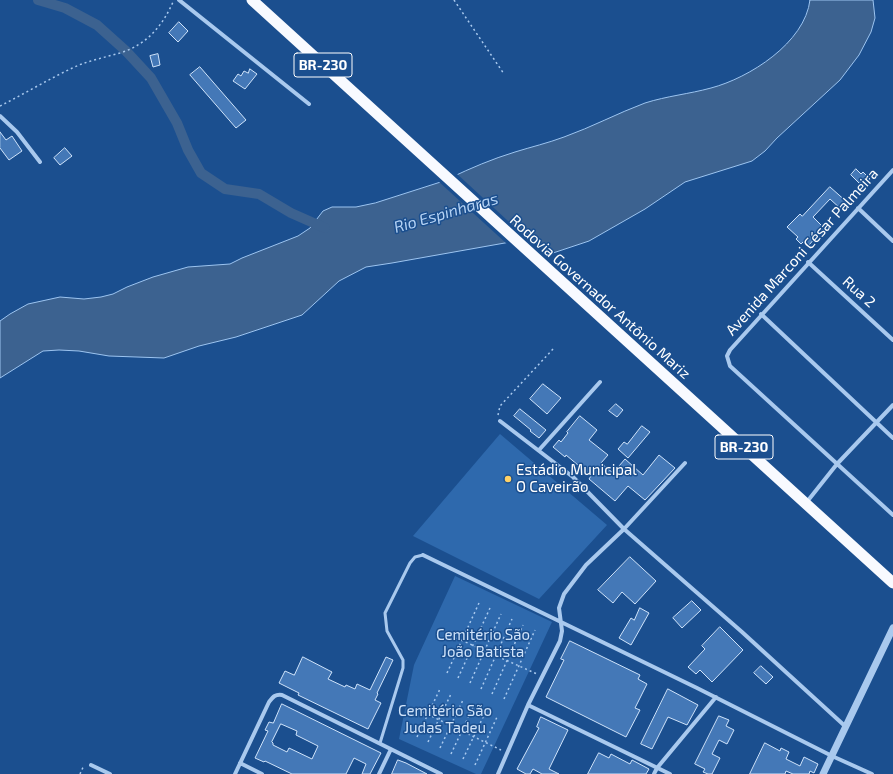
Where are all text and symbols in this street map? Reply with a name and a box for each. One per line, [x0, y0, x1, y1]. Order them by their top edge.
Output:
road number: BR-230 [294, 53, 352, 77]
street label: Avenida Marconi César Palmeira [722, 165, 882, 339]
water label: Rio Espinharas [392, 189, 500, 237]
street label: Rodovia Governador Antônio Mariz [506, 211, 694, 383]
street label: Rua 2 [839, 273, 879, 311]
road number: BR-230 [715, 435, 773, 459]
place label: Estádio Municipal O Caveirão [516, 461, 637, 496]
marker: Estádio Municipal O Caveirão [503, 474, 513, 484]
park label: Cemitério São João Batista [436, 626, 530, 661]
park label: Cemitério São Judas Tadeu [398, 702, 492, 737]

